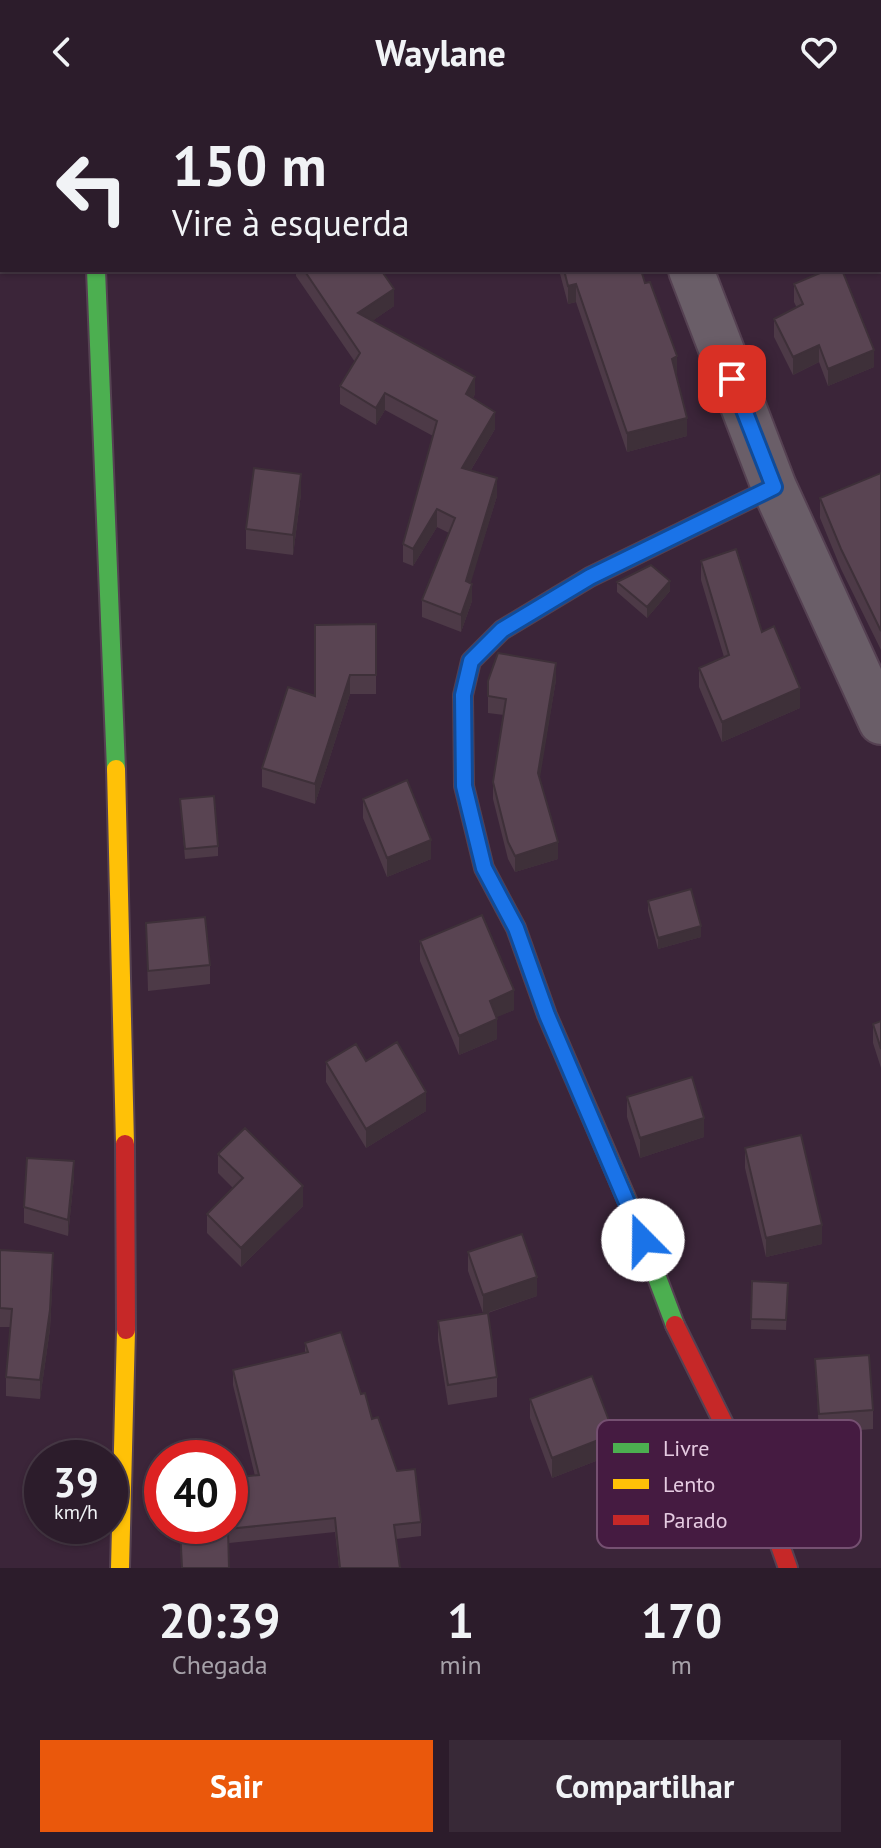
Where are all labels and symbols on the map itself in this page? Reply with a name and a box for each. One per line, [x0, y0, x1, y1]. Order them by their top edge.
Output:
pin [698, 345, 766, 413]
position arrow [601, 1198, 685, 1282]
legend [597, 1420, 861, 1548]
text: Livre [663, 1434, 710, 1462]
speed limit sign: 40 [144, 1440, 248, 1544]
text: Lento [663, 1470, 715, 1498]
text: Parado [663, 1506, 727, 1534]

